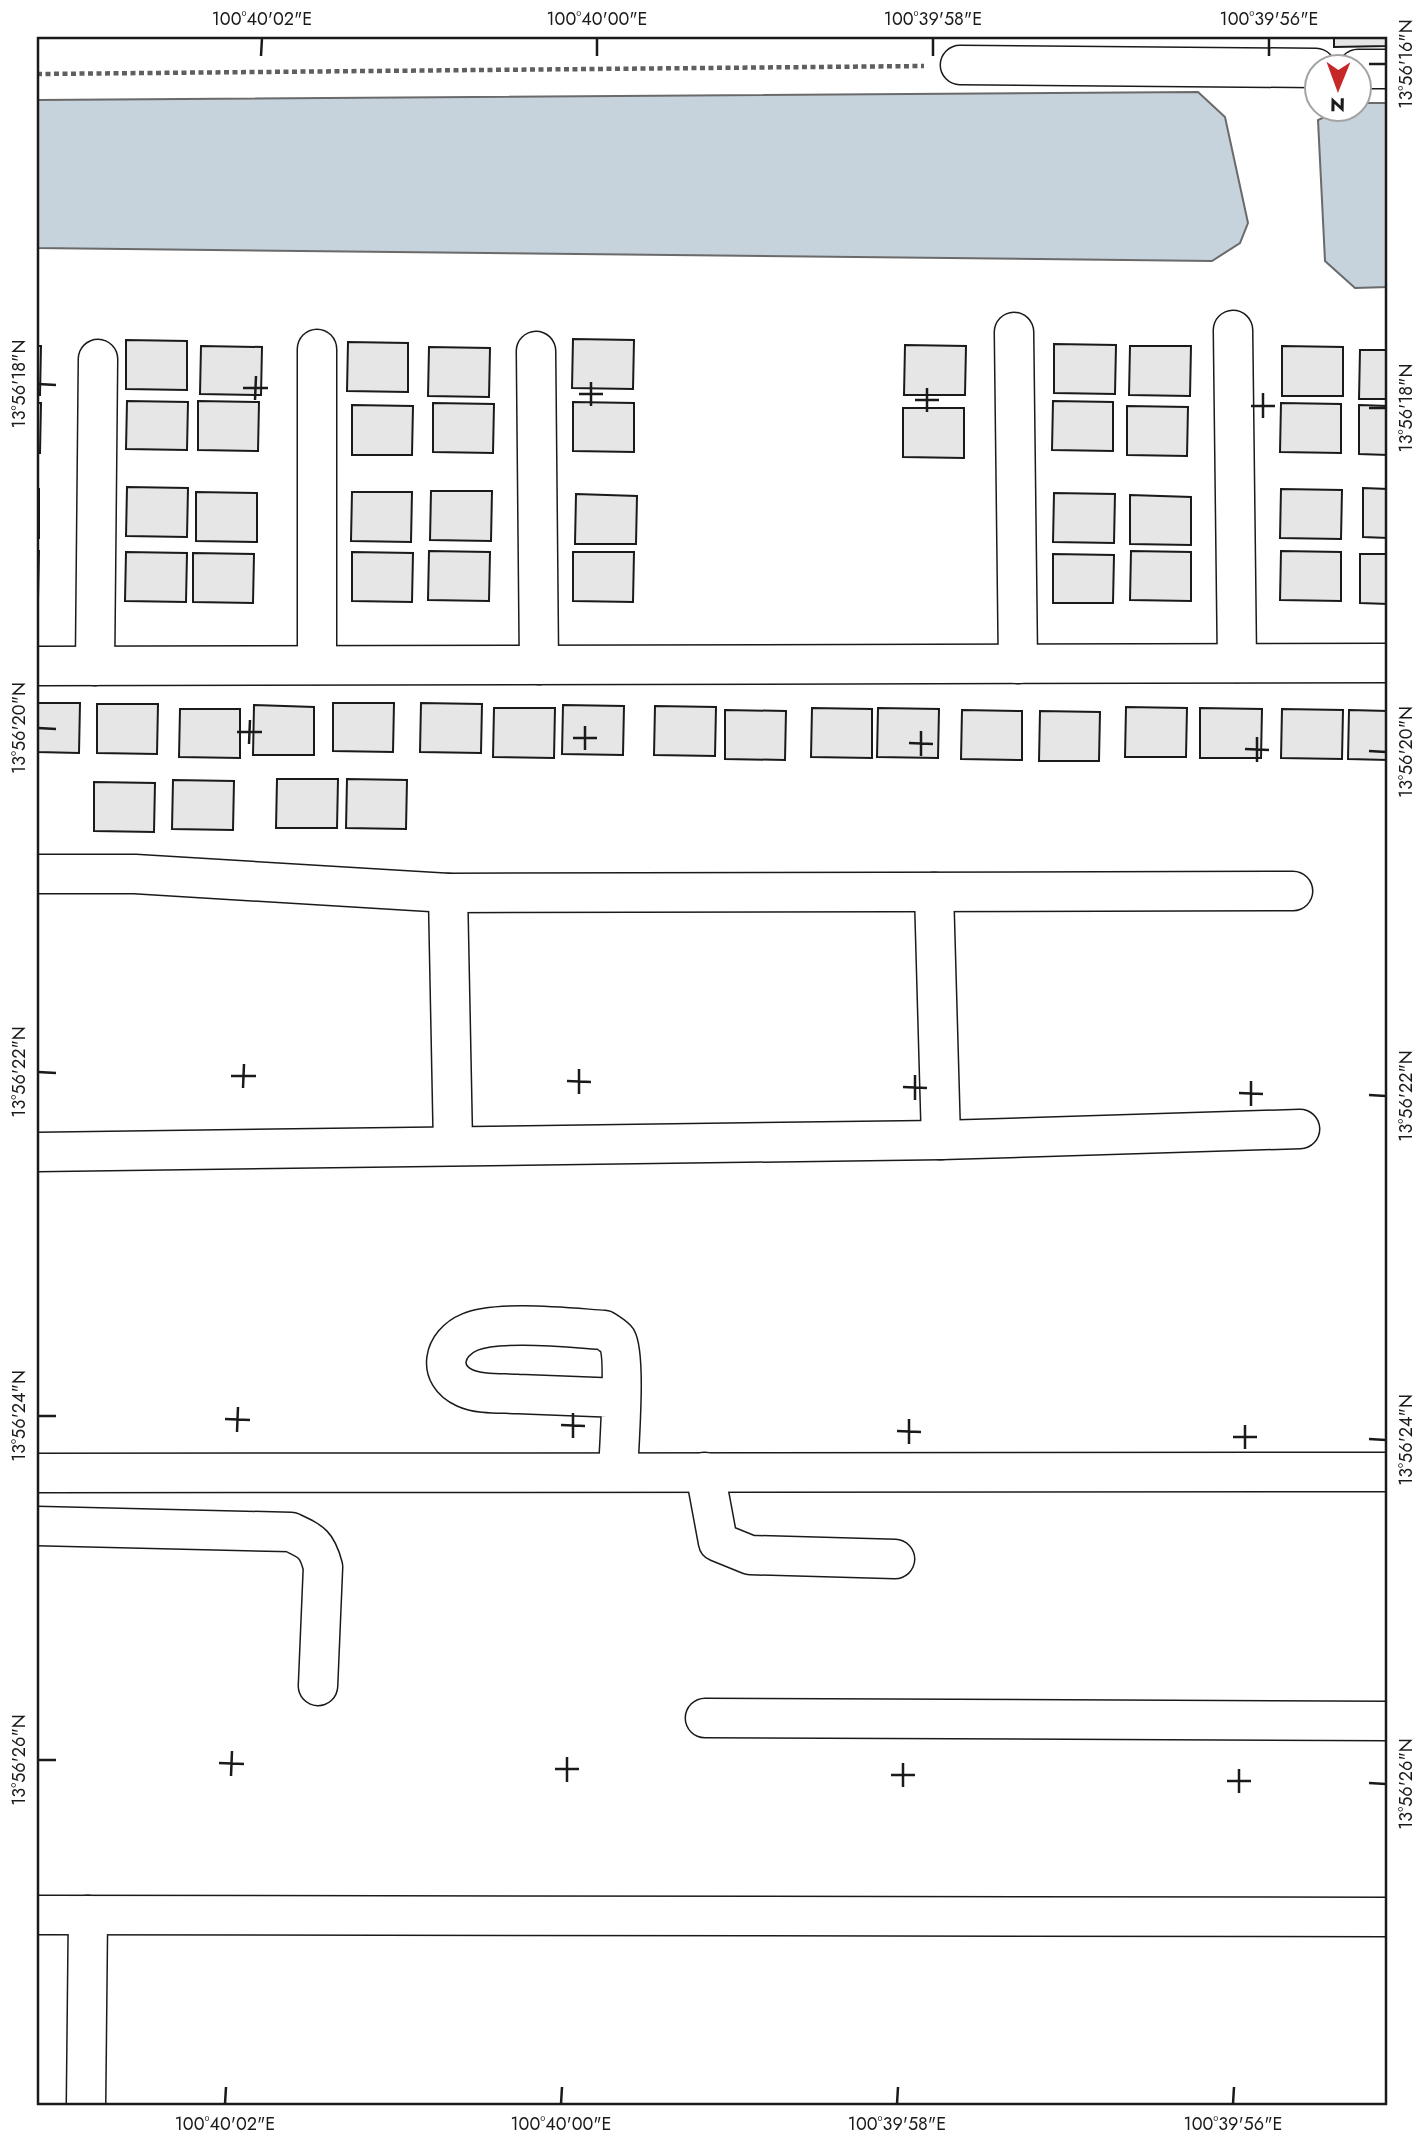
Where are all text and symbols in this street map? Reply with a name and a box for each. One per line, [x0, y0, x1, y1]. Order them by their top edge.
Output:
text: 100°40'02"E [212, 6, 312, 32]
text: 100°40'00"E [547, 6, 648, 32]
text: 100°39'58"E [884, 6, 982, 32]
text: 100°39'56"E [1220, 6, 1318, 32]
text: 13°56'16"N [1393, 19, 1419, 109]
north arrow [1302, 52, 1372, 122]
text: N [1330, 91, 1345, 118]
text: 13°56'18"N [6, 340, 32, 428]
text: 13°56'18"N [1393, 364, 1419, 452]
text: 13°56'20"N [6, 682, 32, 774]
text: 13°56'20"N [1393, 706, 1419, 798]
text: 13°56'22"N [6, 1026, 32, 1118]
text: 13°56'22"N [1393, 1050, 1419, 1142]
text: 13°56'24"N [6, 1370, 32, 1462]
text: 13°56'24"N [1393, 1394, 1419, 1486]
text: 13°56'26"N [6, 1714, 32, 1806]
text: 13°56'26"N [1393, 1738, 1419, 1830]
text: 100°40'02"E [175, 2111, 275, 2137]
text: 100°40'00"E [511, 2111, 612, 2137]
text: 100°39'58"E [848, 2111, 946, 2137]
text: 100°39'56"E [1184, 2111, 1282, 2137]

